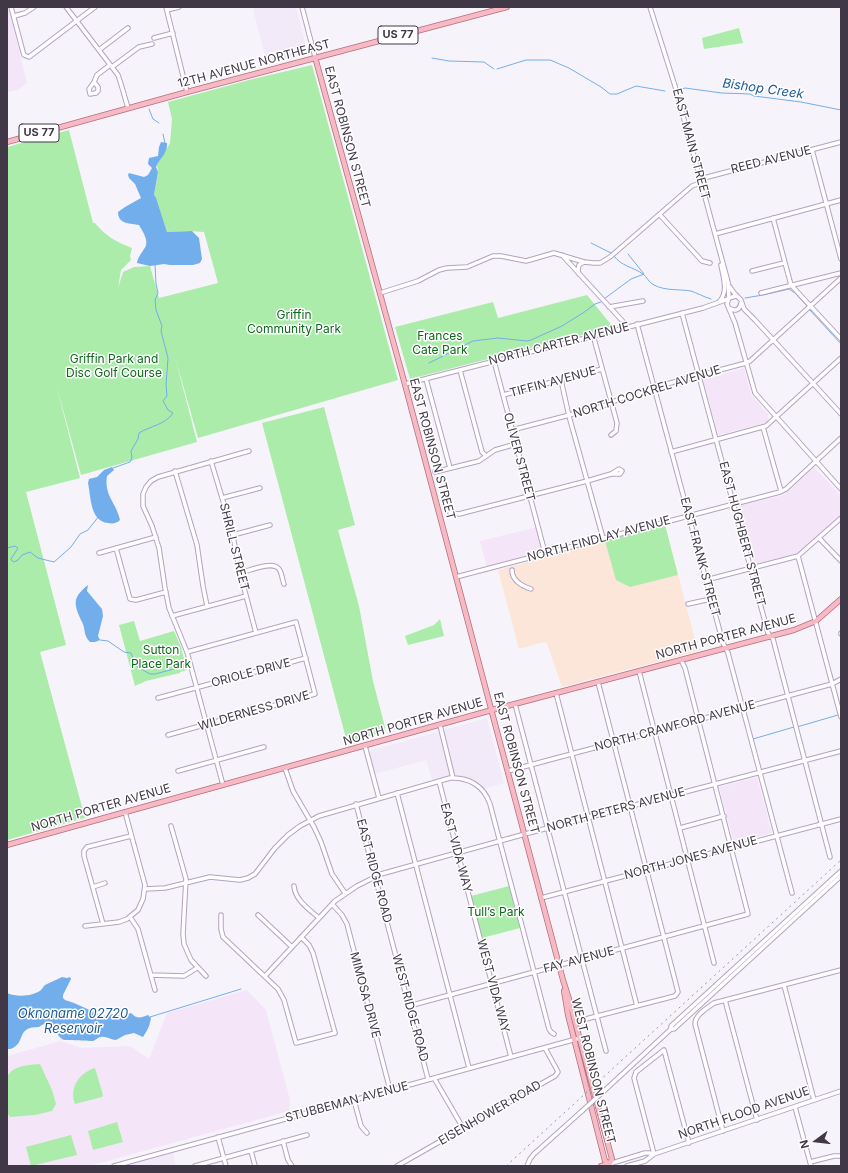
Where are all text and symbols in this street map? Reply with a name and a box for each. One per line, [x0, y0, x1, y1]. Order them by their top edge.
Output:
road number: US 77 [378, 26, 418, 44]
street label: 12TH AVENUE NORTHEAST [176, 37, 332, 91]
street label: EAST ROBINSON STREET [321, 65, 373, 209]
water label: Bishop Creek [721, 76, 805, 102]
street label: EAST MAIN STREET [669, 87, 713, 201]
road number: US 77 [19, 124, 59, 142]
street label: REED AVENUE [729, 143, 813, 177]
park label: Griffin Community Park [247, 308, 341, 336]
street label: NORTH CARTER AVENUE [487, 320, 631, 368]
park label: Frances Cate Park [412, 329, 468, 357]
park label: Griffin Park and Disc Golf Course [66, 352, 162, 380]
street label: NORTH COCKREL AVENUE [571, 363, 723, 421]
street label: TIFFIN AVENUE [508, 364, 598, 400]
street label: EAST ROBINSON STREET [406, 377, 458, 521]
street label: OLIVER STREET [500, 411, 538, 503]
street label: EAST HUGHBERT STREET [716, 460, 768, 608]
street label: EAST FRANK STREET [677, 496, 723, 618]
street label: SHRILL STREET [216, 502, 252, 592]
street label: NORTH FINDLAY AVENUE [526, 513, 672, 565]
street label: NORTH PORTER AVENUE [654, 611, 798, 663]
park label: Sutton Place Park [131, 643, 191, 671]
street label: ORIOLE DRIVE [210, 655, 292, 691]
street label: WILDERNESS DRIVE [196, 688, 312, 734]
street label: EAST ROBINSON STREET [490, 691, 542, 835]
street label: NORTH PORTER AVENUE [341, 695, 485, 749]
street label: NORTH CRAWFORD AVENUE [593, 698, 757, 754]
street label: NORTH PORTER AVENUE [29, 781, 173, 835]
street label: NORTH PETERS AVENUE [545, 785, 687, 835]
street label: EAST VIDA WAY [437, 802, 475, 894]
street label: EAST RIDGE ROAD [353, 818, 395, 924]
street label: NORTH JONES AVENUE [623, 833, 759, 883]
park label: Tull’s Park [467, 905, 525, 919]
street label: WEST VIDA WAY [474, 938, 512, 1034]
street label: FAY AVENUE [542, 944, 616, 976]
street label: MIMOSA DRIVE [347, 950, 383, 1040]
street label: WEST RIDGE ROAD [389, 953, 431, 1063]
street label: WEST ROBINSON STREET [568, 997, 618, 1145]
water label: Oknoname 02720 Reservoir [18, 1006, 128, 1037]
street label: EISENHOWER ROAD [436, 1078, 544, 1148]
street label: STUBBEMAN AVENUE [284, 1079, 410, 1125]
street label: NORTH FLOOD AVENUE [676, 1084, 812, 1142]
north arrow [796, 1121, 836, 1161]
text: N [797, 1138, 812, 1150]

